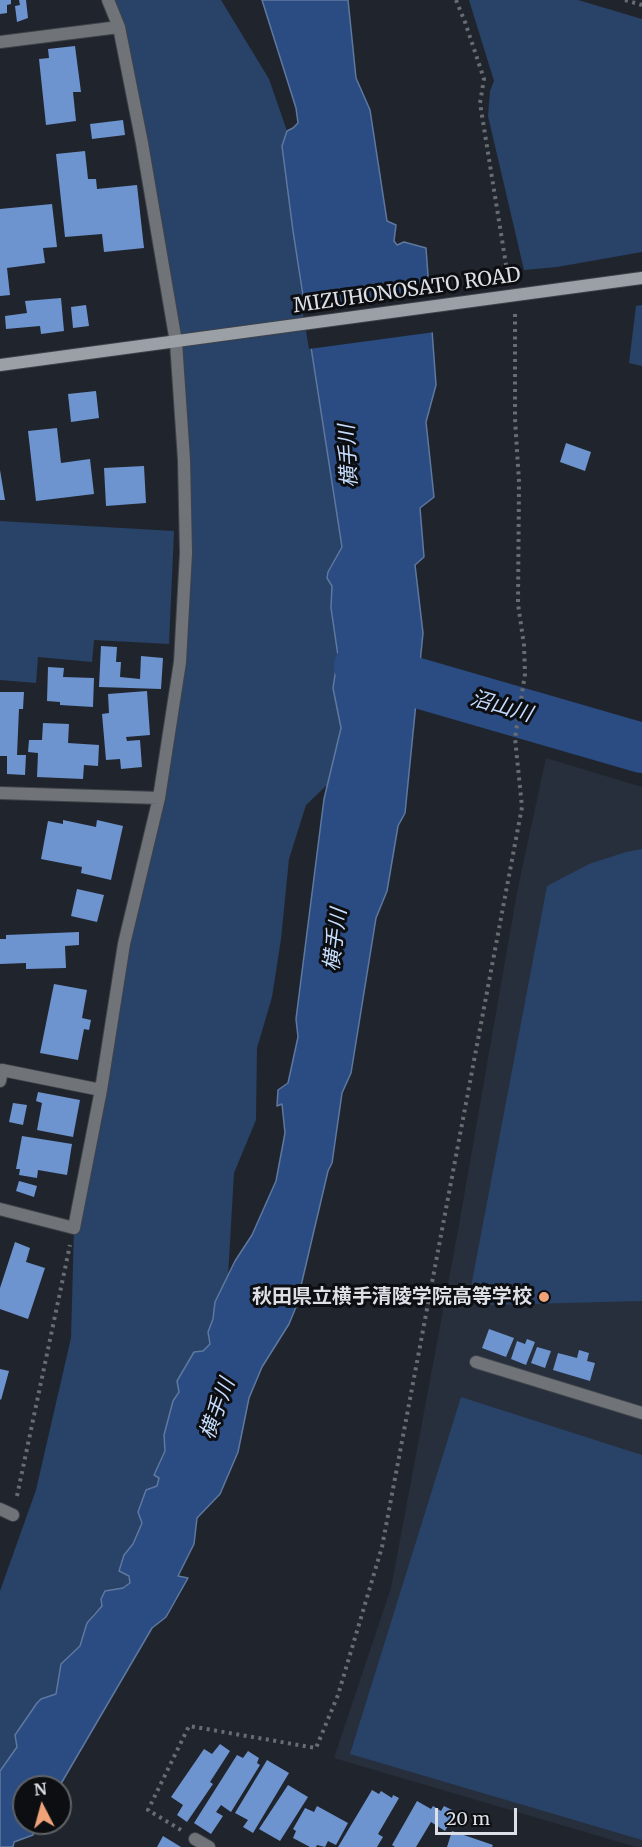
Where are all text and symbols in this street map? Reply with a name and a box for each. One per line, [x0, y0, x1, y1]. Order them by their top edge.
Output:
street label: MIZUHONOSATO ROAD [292, 263, 522, 319]
water label: 横手川 [335, 424, 363, 488]
water label: 沼山川 [467, 686, 535, 728]
water label: 横手川 [320, 907, 352, 973]
place label: 秋田県立横手清陵学院高等学校 [252, 1285, 532, 1309]
marker: 秋田県立横手清陵学院高等学校 [537, 1290, 551, 1304]
water label: 横手川 [195, 1375, 241, 1443]
north arrow [12, 1775, 72, 1835]
text: N [33, 1778, 48, 1800]
scale bar [438, 1796, 520, 1834]
text: 20 m [446, 1807, 490, 1830]

